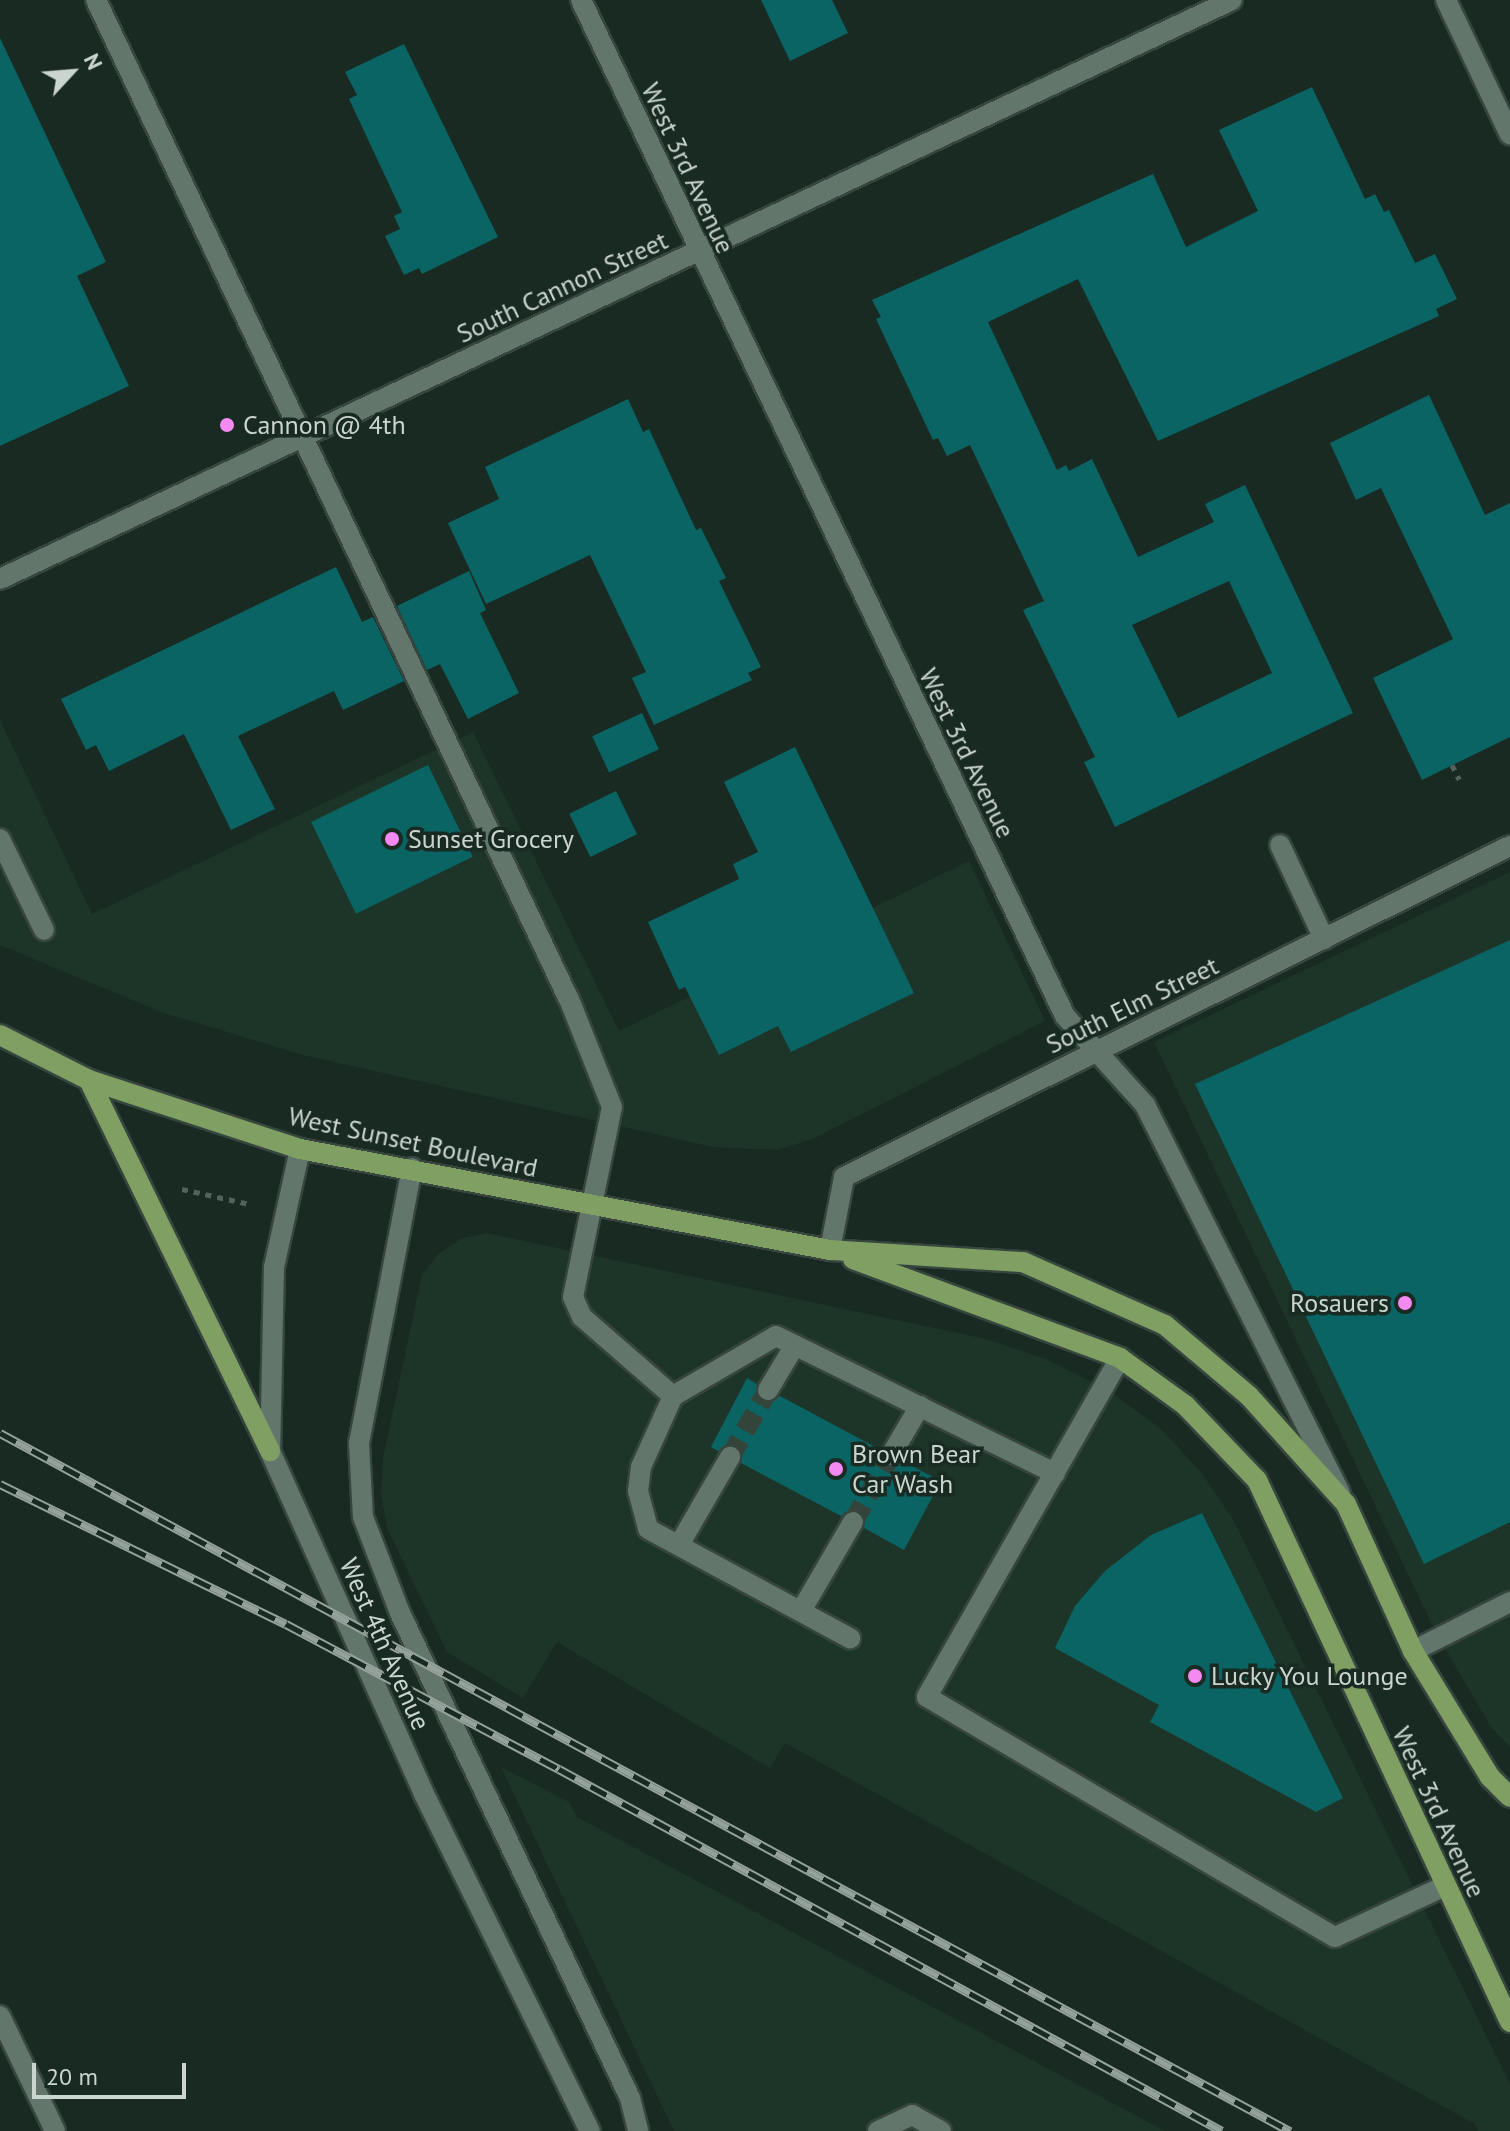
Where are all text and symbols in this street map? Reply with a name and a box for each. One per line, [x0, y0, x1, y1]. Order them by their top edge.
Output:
north arrow [32, 32, 112, 112]
text: N [78, 49, 109, 74]
street label: West 3rd Avenue [635, 77, 741, 259]
street label: South Cannon Street [452, 224, 672, 350]
place label: Cannon @ 4th [243, 409, 406, 441]
marker: Cannon @ 4th [218, 416, 236, 434]
street label: West 3rd Avenue [912, 663, 1022, 843]
place label: Sunset Grocery [408, 823, 574, 855]
marker: Sunset Grocery [383, 830, 401, 848]
street label: South Elm Street [1041, 950, 1223, 1060]
street label: West Sunset Boulevard [286, 1100, 540, 1184]
place label: Rosauers [1290, 1287, 1389, 1319]
marker: Rosauers [1396, 1294, 1414, 1312]
place label: Brown Bear Car Wash [852, 1438, 980, 1500]
marker: Brown Bear Car Wash [827, 1460, 845, 1478]
street label: West 4th Avenue [333, 1553, 437, 1735]
place label: Lucky You Lounge [1211, 1660, 1409, 1692]
marker: Lucky You Lounge [1186, 1667, 1204, 1685]
street label: West 3rd Avenue [1386, 1721, 1492, 1903]
scale bar [36, 2047, 190, 2097]
text: 20 m [46, 2061, 98, 2092]

